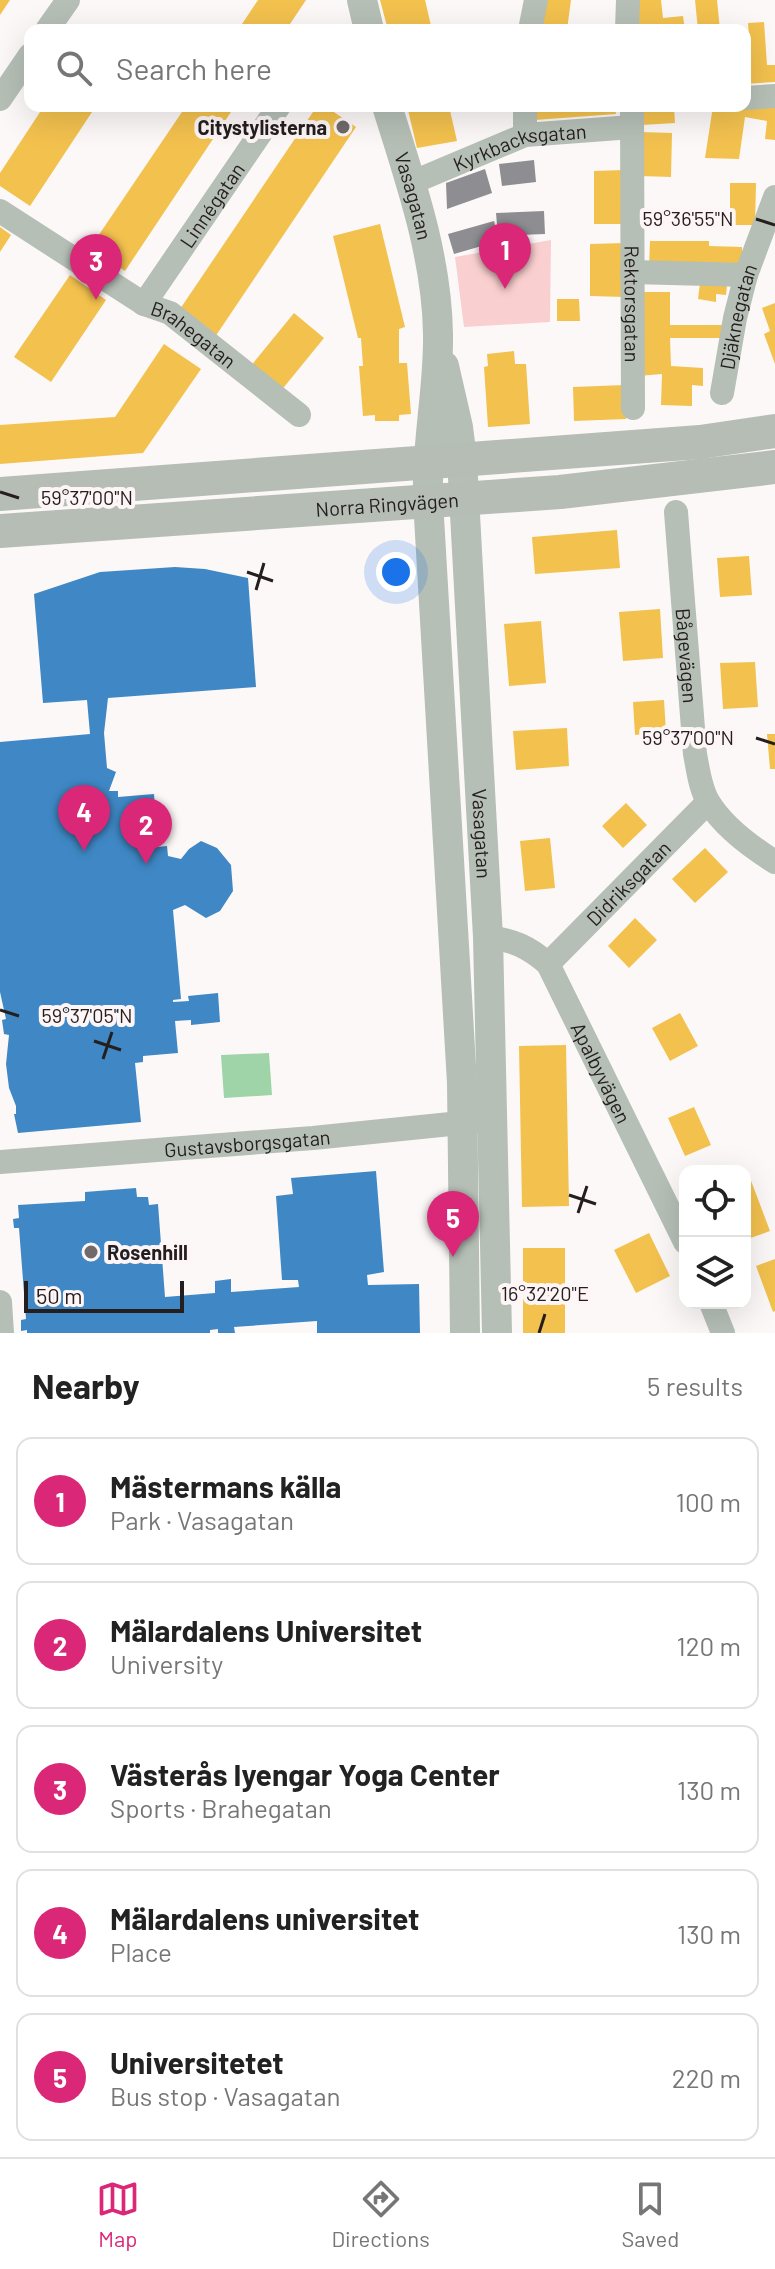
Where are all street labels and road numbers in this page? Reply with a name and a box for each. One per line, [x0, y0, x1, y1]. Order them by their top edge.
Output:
street label: Kyrkbacksgatan [449, 118, 587, 176]
street label: Vasagatan [390, 149, 438, 242]
street label: Linnégatan [174, 158, 249, 252]
street label: Rektorsgatan [620, 246, 645, 362]
street label: Djäknegatan [714, 260, 761, 371]
street label: Brahegatan [148, 295, 241, 373]
street label: Norra Ringvägen [315, 487, 460, 521]
street label: Bågevägen [672, 607, 703, 704]
street label: Vasagatan [468, 788, 497, 879]
street label: Didriksgatan [581, 835, 675, 930]
street label: Apalbyvägen [566, 1018, 636, 1127]
street label: Gustavsborgsgatan [163, 1124, 331, 1161]

